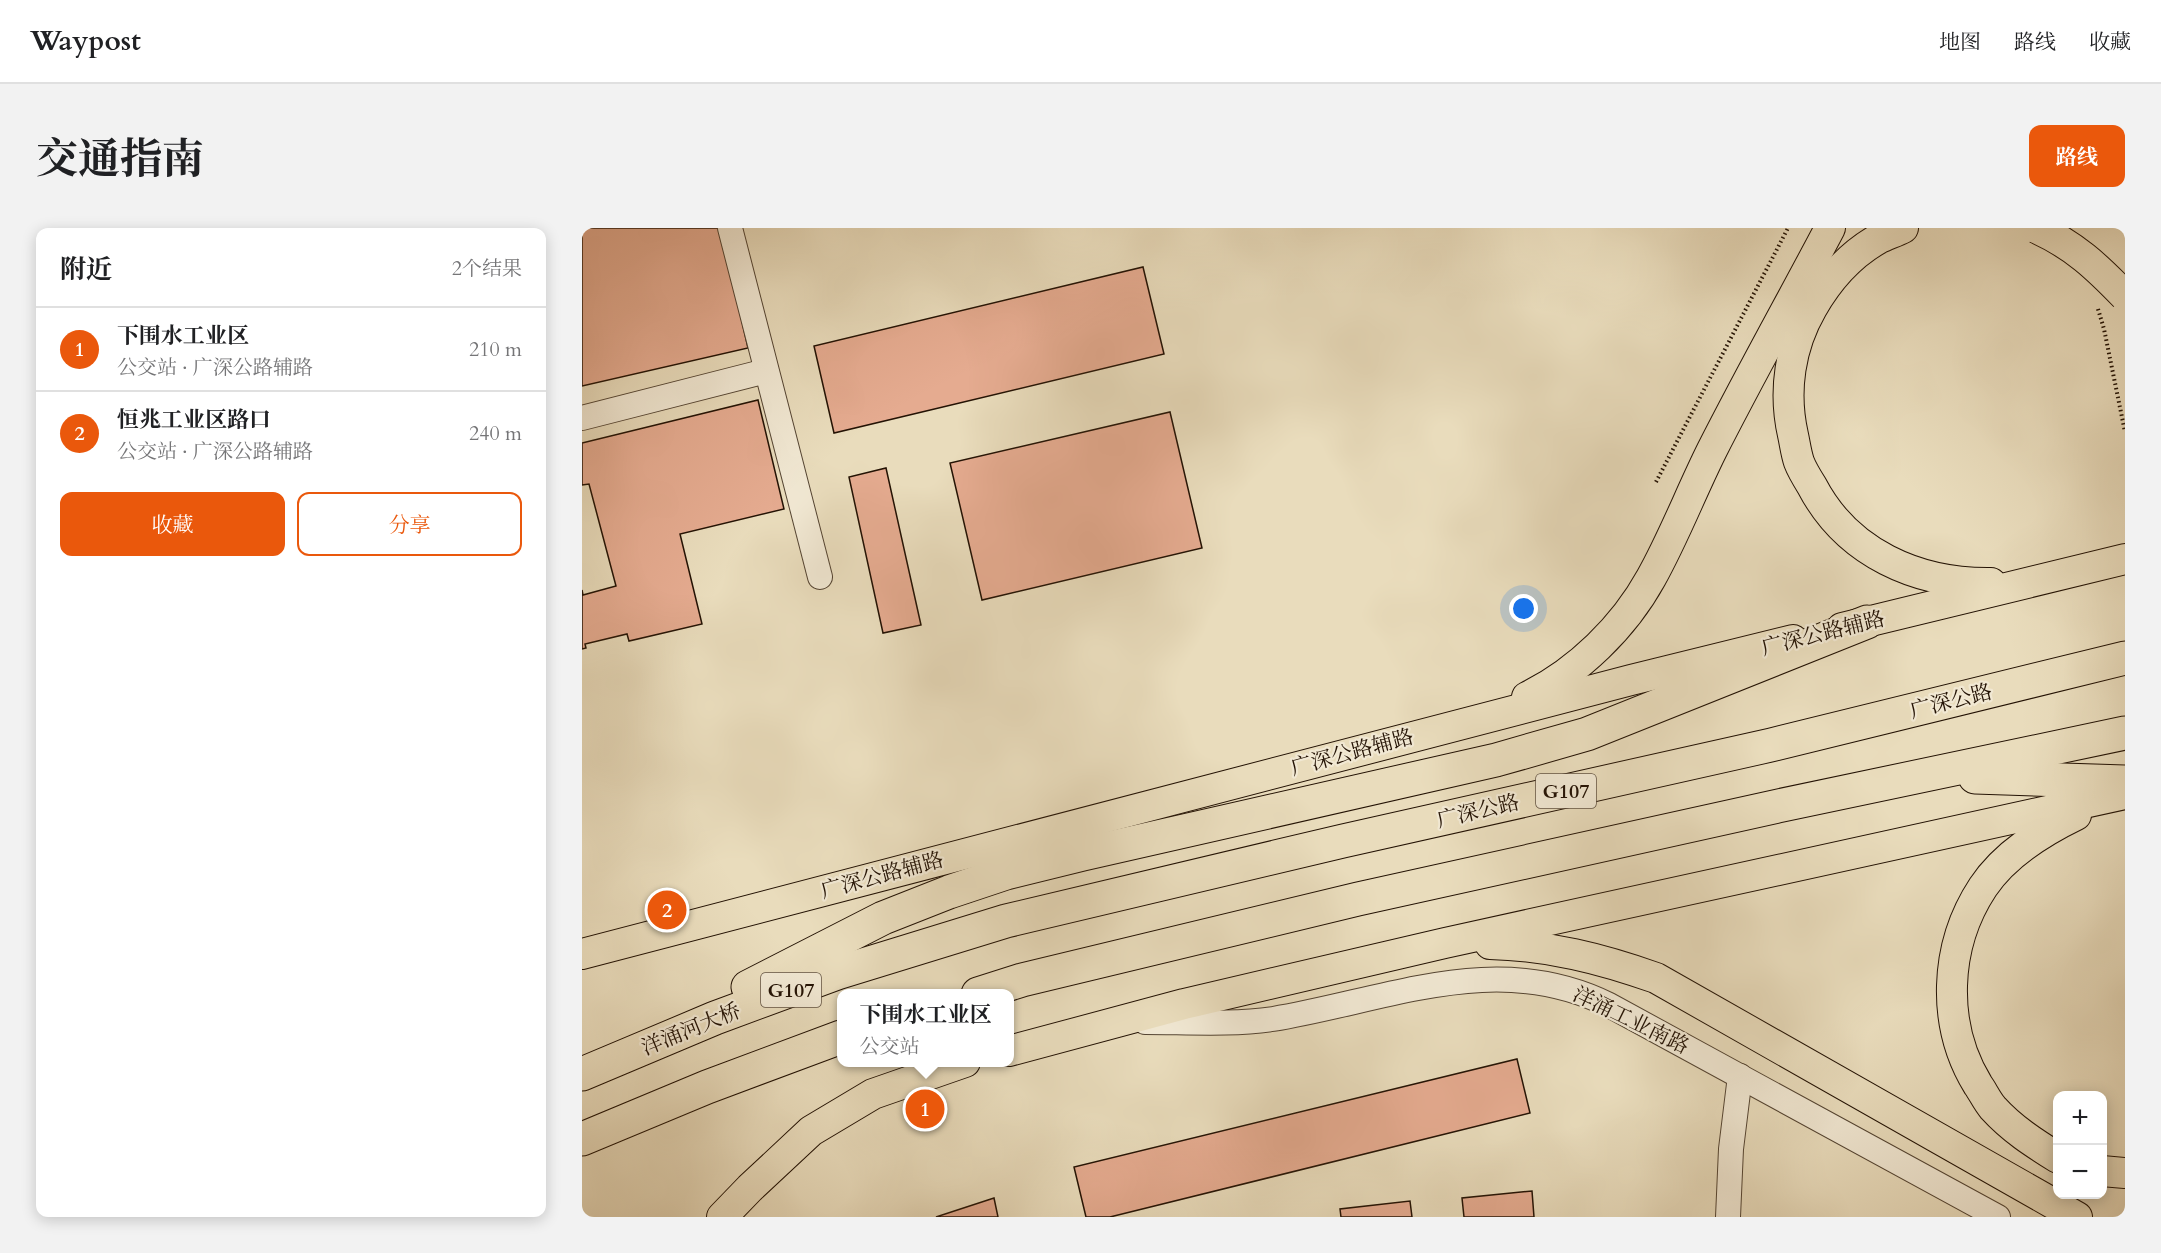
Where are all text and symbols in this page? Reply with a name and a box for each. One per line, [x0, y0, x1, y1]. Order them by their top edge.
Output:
text: Waypost [30, 22, 141, 60]
text: 地图 [1939, 28, 1981, 57]
text: 路线 [2014, 28, 2056, 57]
text: 收藏 [2089, 28, 2131, 57]
button: 路线 [2029, 125, 2125, 187]
text: 交通指南 [36, 131, 204, 188]
text: 附近 [60, 252, 112, 287]
text: 2个结果 [452, 255, 522, 282]
text: 下围水工业区 [117, 321, 249, 351]
text: 1 [74, 336, 85, 363]
text: 210 m [469, 336, 522, 363]
text: 公交站 · 广深公路辅路 [117, 354, 313, 381]
text: 恒兆工业区路口 [117, 405, 271, 435]
text: 2 [74, 420, 85, 447]
text: 240 m [469, 420, 522, 447]
text: 公交站 · 广深公路辅路 [117, 438, 313, 465]
button: 收藏 [60, 492, 285, 556]
button: 分享 [297, 492, 522, 556]
your location [1509, 594, 1538, 623]
street label: 广深公路辅路 [1758, 604, 1888, 663]
street label: 广深公路 [1907, 677, 1995, 726]
street label: 广深公路辅路 [1288, 722, 1417, 783]
road number: G107 [1536, 774, 1596, 808]
street label: 广深公路 [1434, 788, 1522, 835]
street label: 广深公路辅路 [818, 845, 947, 906]
pin: 2 [648, 888, 686, 932]
road number: G107 [761, 973, 821, 1007]
street label: 洋涌工业南路 [1568, 980, 1694, 1061]
popup [837, 989, 1014, 1067]
street label: 洋涌河大桥 [637, 996, 745, 1063]
text: 下围水工业区 [859, 1000, 992, 1030]
text: 公交站 [859, 1033, 919, 1060]
pin: 1 [906, 1086, 944, 1132]
map controls [2053, 1091, 2107, 1199]
button: + [2053, 1091, 2107, 1145]
button: − [2053, 1145, 2107, 1199]

